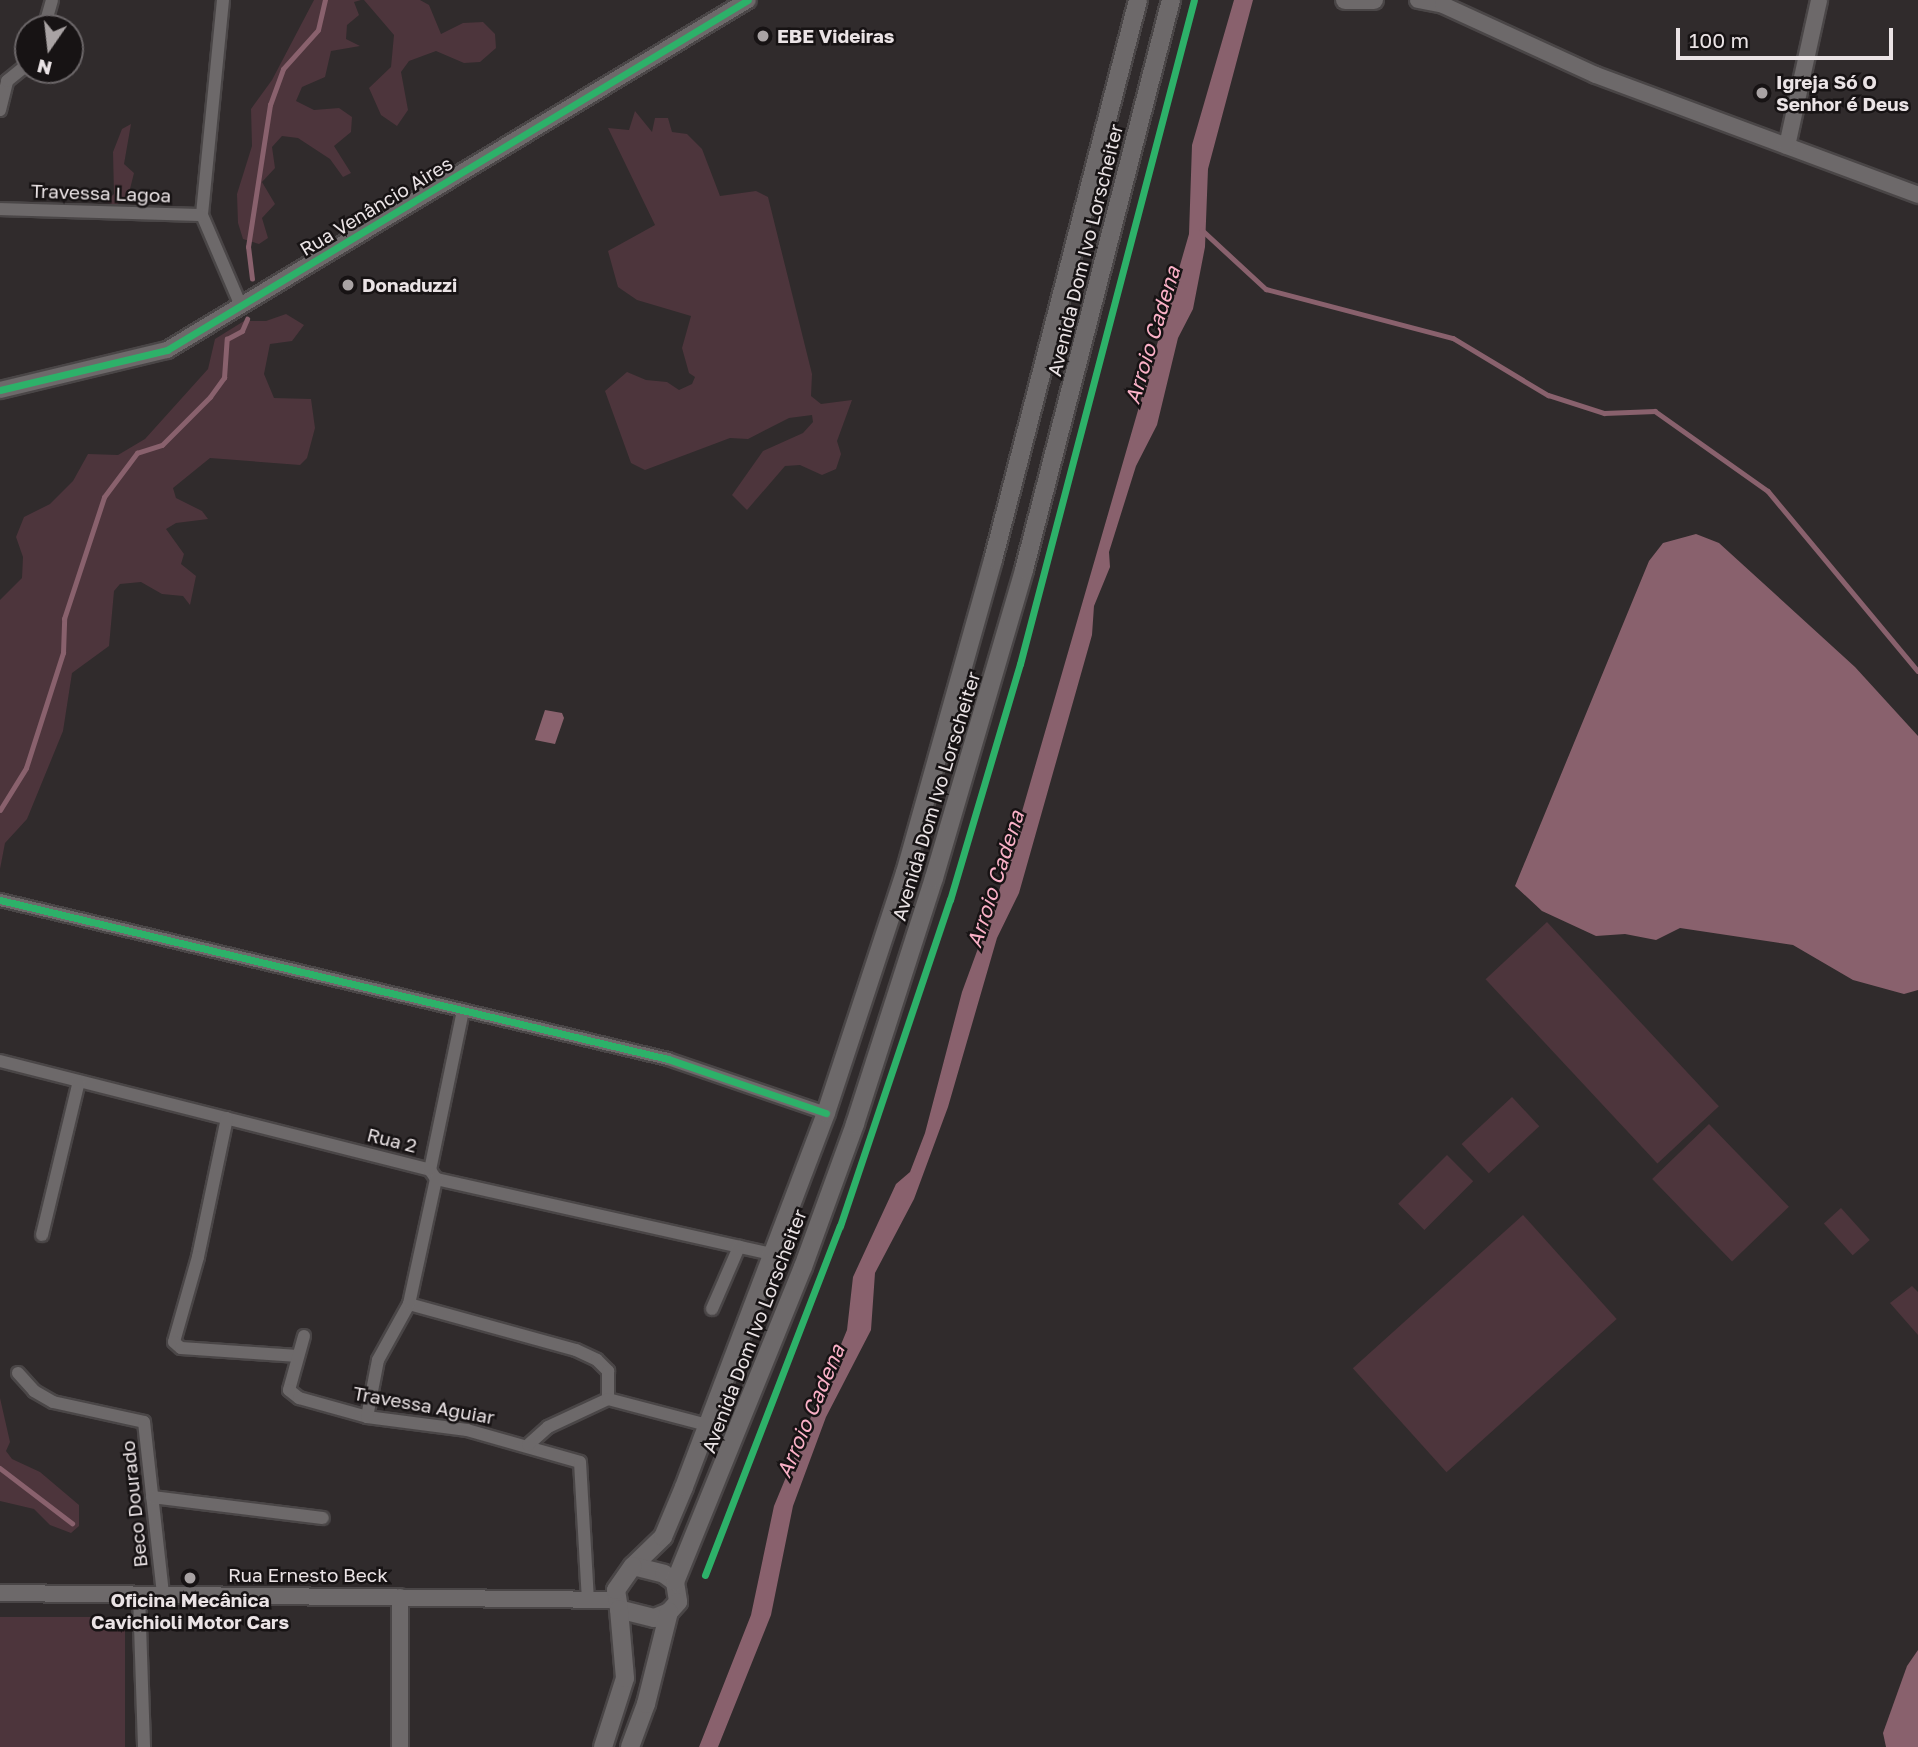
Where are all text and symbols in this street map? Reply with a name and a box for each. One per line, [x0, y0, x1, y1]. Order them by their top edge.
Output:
north arrow [14, 14, 84, 84]
scale bar [1680, 14, 1897, 58]
place label: EBE Videiras [777, 25, 894, 47]
text: 100 m [1689, 27, 1749, 53]
marker: EBE Videiras [755, 28, 771, 44]
text: N [34, 55, 54, 81]
place label: Igreja Só O Senhor é Deus [1776, 71, 1909, 115]
marker: Igreja Só O Senhor é Deus [1754, 85, 1770, 101]
street label: Avenida Dom Ivo Lorscheiter [1043, 122, 1127, 378]
street label: Rua Venâncio Aires [296, 151, 456, 261]
street label: Travessa Lagoa [31, 179, 171, 207]
water label: Arroio Cadena [1119, 263, 1185, 407]
place label: Donaduzzi [362, 274, 457, 296]
marker: Donaduzzi [340, 277, 356, 293]
street label: Avenida Dom Ivo Lorscheiter [887, 669, 985, 923]
water label: Arroio Cadena [961, 807, 1029, 951]
street label: Rua 2 [365, 1123, 419, 1157]
street label: Avenida Dom Ivo Lorscheiter [697, 1206, 811, 1456]
water label: Arroio Cadena [771, 1341, 849, 1481]
street label: Travessa Aguiar [351, 1381, 497, 1429]
street label: Beco Dourado [116, 1439, 152, 1569]
street label: Rua Ernesto Beck [228, 1564, 388, 1586]
marker: Oficina Mecânica Cavichioli Motor Cars [182, 1570, 198, 1586]
place label: Oficina Mecânica Cavichioli Motor Cars [91, 1589, 289, 1633]

